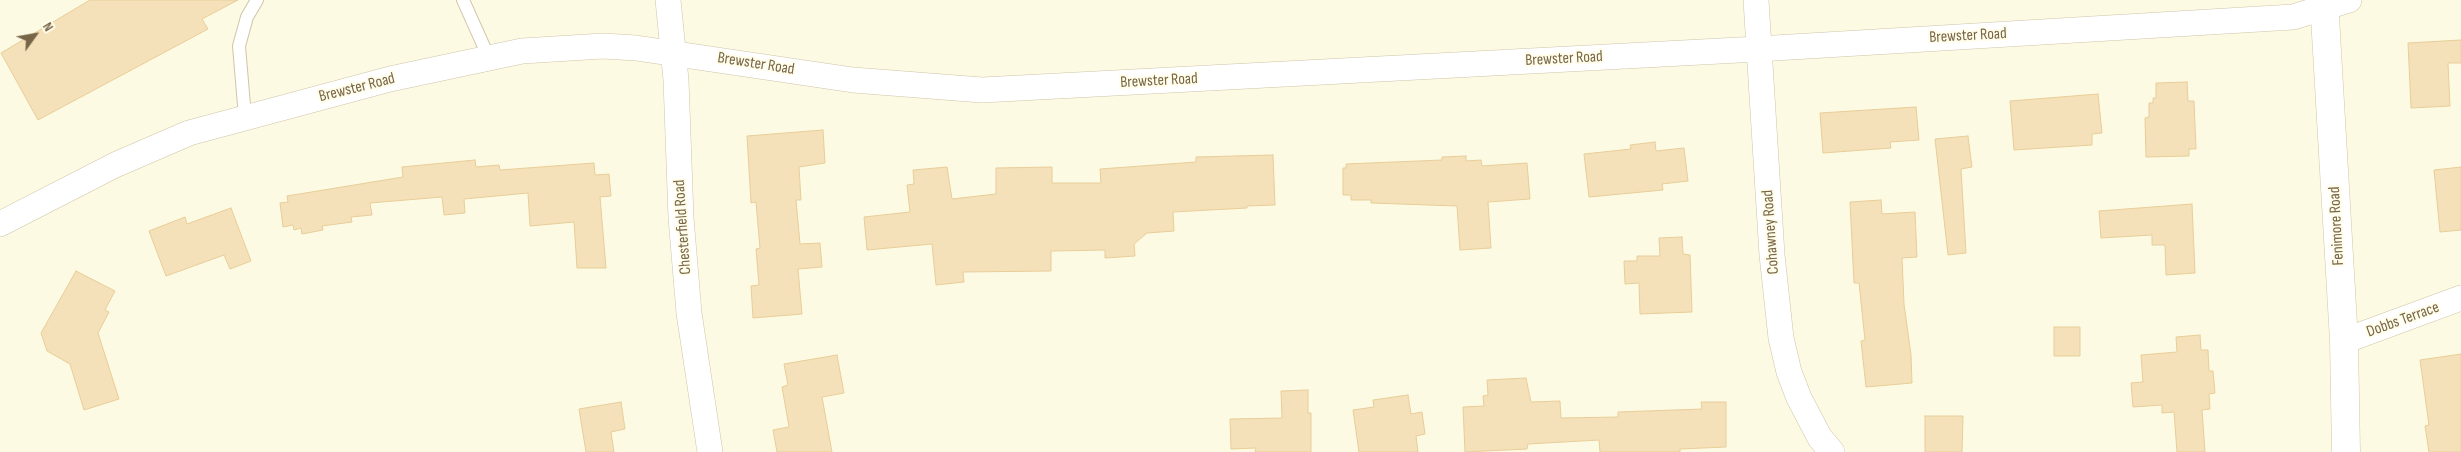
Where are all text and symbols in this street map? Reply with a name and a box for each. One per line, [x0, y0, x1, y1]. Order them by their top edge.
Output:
north arrow [10, 10, 60, 60]
text: N [39, 19, 57, 34]
street label: Brewster Road [1929, 24, 2007, 48]
street label: Brewster Road [1525, 47, 1603, 71]
street label: Brewster Road [716, 48, 796, 80]
street label: Brewster Road [317, 69, 397, 107]
street label: Brewster Road [1120, 69, 1198, 93]
street label: Chesterfield Road [670, 179, 696, 275]
street label: Fenimore Road [2325, 186, 2349, 266]
street label: Cohawney Road [1758, 189, 1784, 275]
street label: Dobbs Terrace [2364, 298, 2442, 342]

